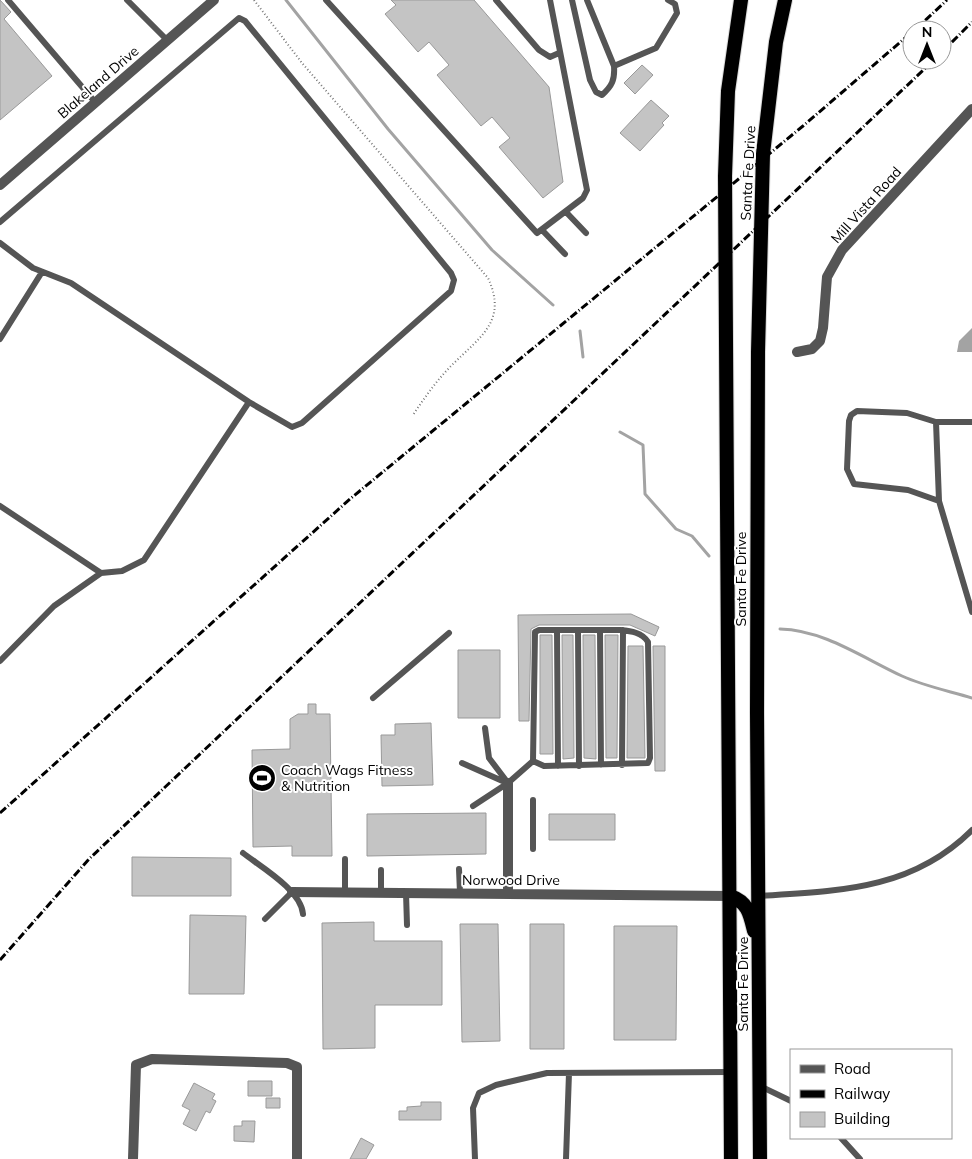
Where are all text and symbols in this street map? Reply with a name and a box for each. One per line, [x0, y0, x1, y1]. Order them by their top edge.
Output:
north arrow [902, 20, 952, 70]
text: N [922, 23, 932, 41]
street label: Blakeland Drive [54, 42, 142, 122]
street label: Santa Fe Drive [737, 125, 759, 221]
street label: Mill Vista Road [827, 163, 905, 247]
street label: Santa Fe Drive [732, 532, 750, 626]
place label: Coach Wags Fitness & Nutrition [281, 761, 413, 795]
sports icon: Coach Wags Fitness & Nutrition [247, 763, 277, 793]
street label: Norwood Drive [462, 871, 560, 889]
street label: Santa Fe Drive [734, 937, 752, 1031]
legend [790, 1049, 952, 1139]
text: Road [834, 1059, 871, 1078]
text: Railway [834, 1084, 890, 1103]
text: Building [834, 1109, 890, 1128]

